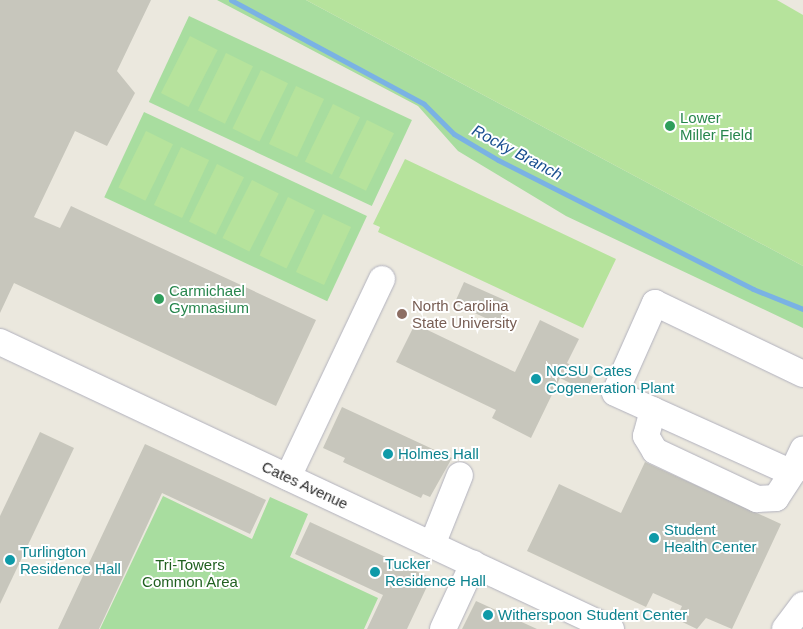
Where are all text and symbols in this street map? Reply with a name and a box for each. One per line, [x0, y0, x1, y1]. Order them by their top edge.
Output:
place label: Lower Miller Field [680, 108, 753, 143]
marker: Lower Miller Field [664, 120, 676, 132]
water label: Rocky Branch [469, 121, 565, 185]
place label: Carmichael Gymnasium [169, 281, 249, 316]
marker: Carmichael Gymnasium [153, 293, 165, 305]
place label: North Carolina State University [412, 296, 517, 331]
marker: North Carolina State University [396, 308, 408, 320]
place label: NCSU Cates Cogeneration Plant [546, 361, 674, 396]
marker: NCSU Cates Cogeneration Plant [530, 373, 542, 385]
place label: Holmes Hall [398, 445, 479, 463]
marker: Holmes Hall [382, 448, 394, 460]
street label: Cates Avenue [259, 457, 351, 513]
place label: Student Health Center [664, 520, 757, 555]
marker: Student Health Center [648, 532, 660, 544]
place label: Turlington Residence Hall [20, 542, 121, 577]
marker: Turlington Residence Hall [4, 554, 16, 566]
place label: Tucker Residence Hall [385, 554, 486, 589]
park label: Tri-Towers Common Area [142, 555, 238, 590]
marker: Tucker Residence Hall [369, 566, 381, 578]
place label: Witherspoon Student Center [498, 606, 687, 624]
marker: Witherspoon Student Center [482, 609, 494, 621]

